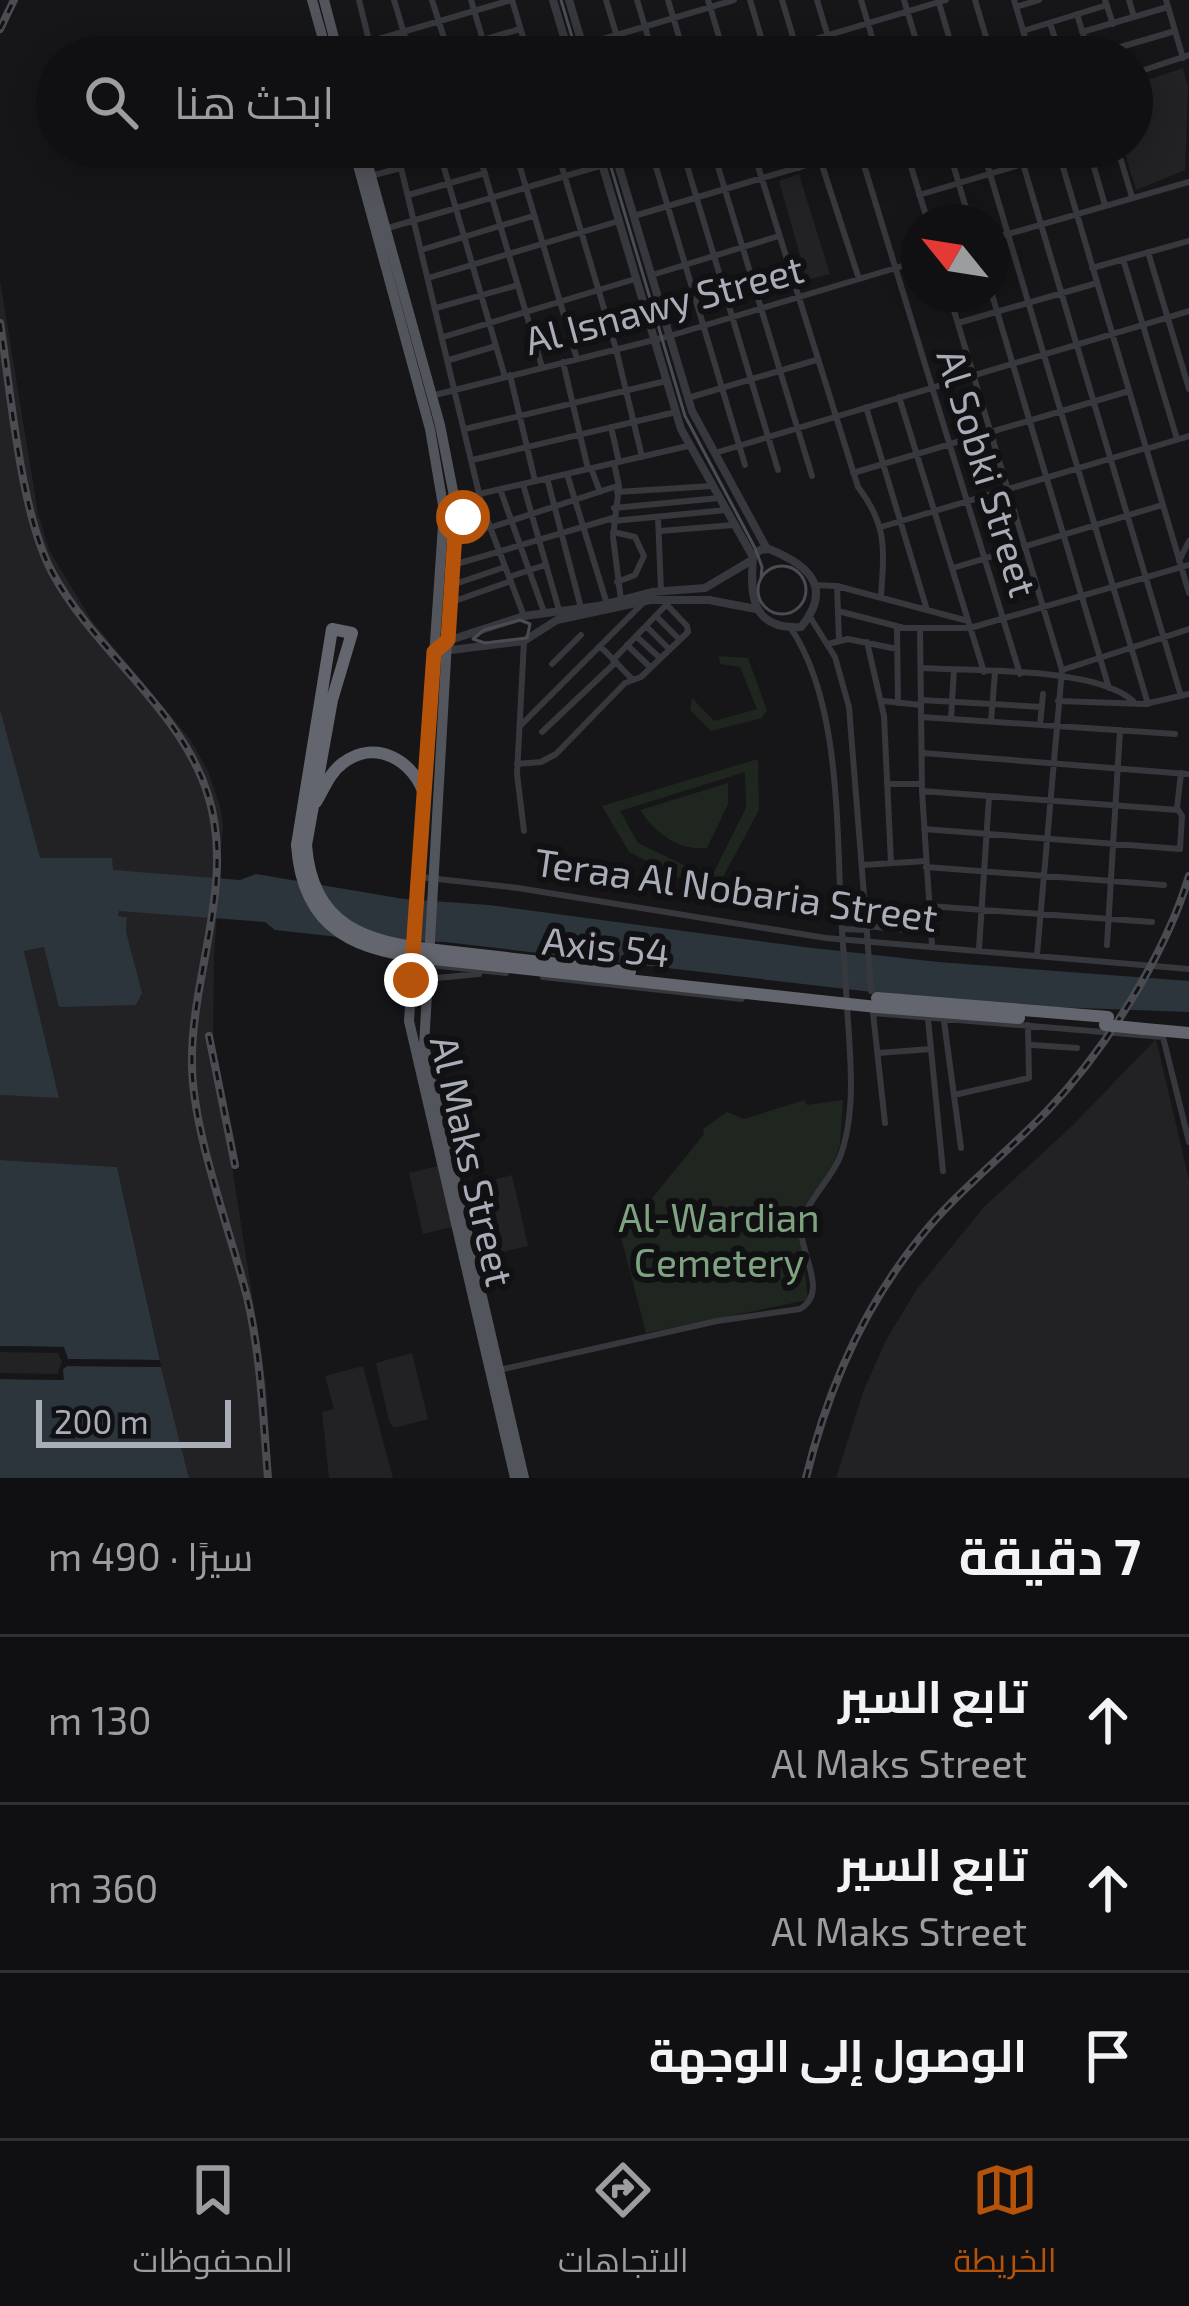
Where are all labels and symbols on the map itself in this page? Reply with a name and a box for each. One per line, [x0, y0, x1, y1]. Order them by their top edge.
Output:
north arrow [901, 204, 1009, 312]
street label: Al Isnawy Street [519, 244, 808, 363]
street label: Al Sobki Street [928, 343, 1048, 602]
route start [436, 490, 490, 544]
street label: Teraa Al Nobaria Street [532, 837, 941, 940]
street label: Axis 54 [540, 915, 672, 976]
route end [384, 953, 438, 1007]
street label: Al Maks Street [422, 1031, 525, 1291]
park label: Al-Wardian Cemetery [618, 1193, 820, 1285]
scale bar [36, 1394, 231, 1447]

